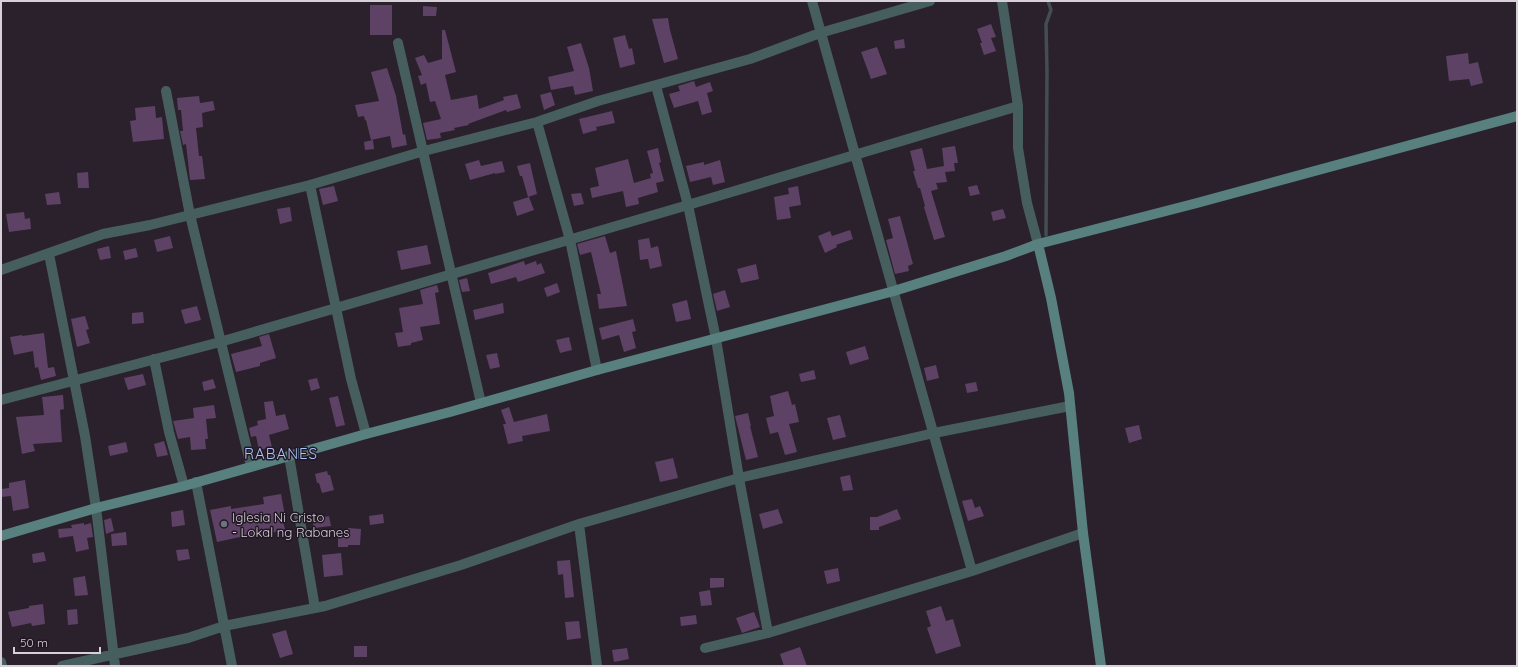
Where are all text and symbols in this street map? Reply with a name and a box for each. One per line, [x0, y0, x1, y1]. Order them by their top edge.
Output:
district label: RABANES [244, 444, 318, 463]
place label: Iglesia Ni Cristo - Lokal ng Rabanes [232, 509, 349, 540]
marker: Iglesia Ni Cristo - Lokal ng Rabanes [219, 519, 229, 529]
scale bar [14, 629, 100, 655]
text: 50 m [20, 635, 48, 650]

